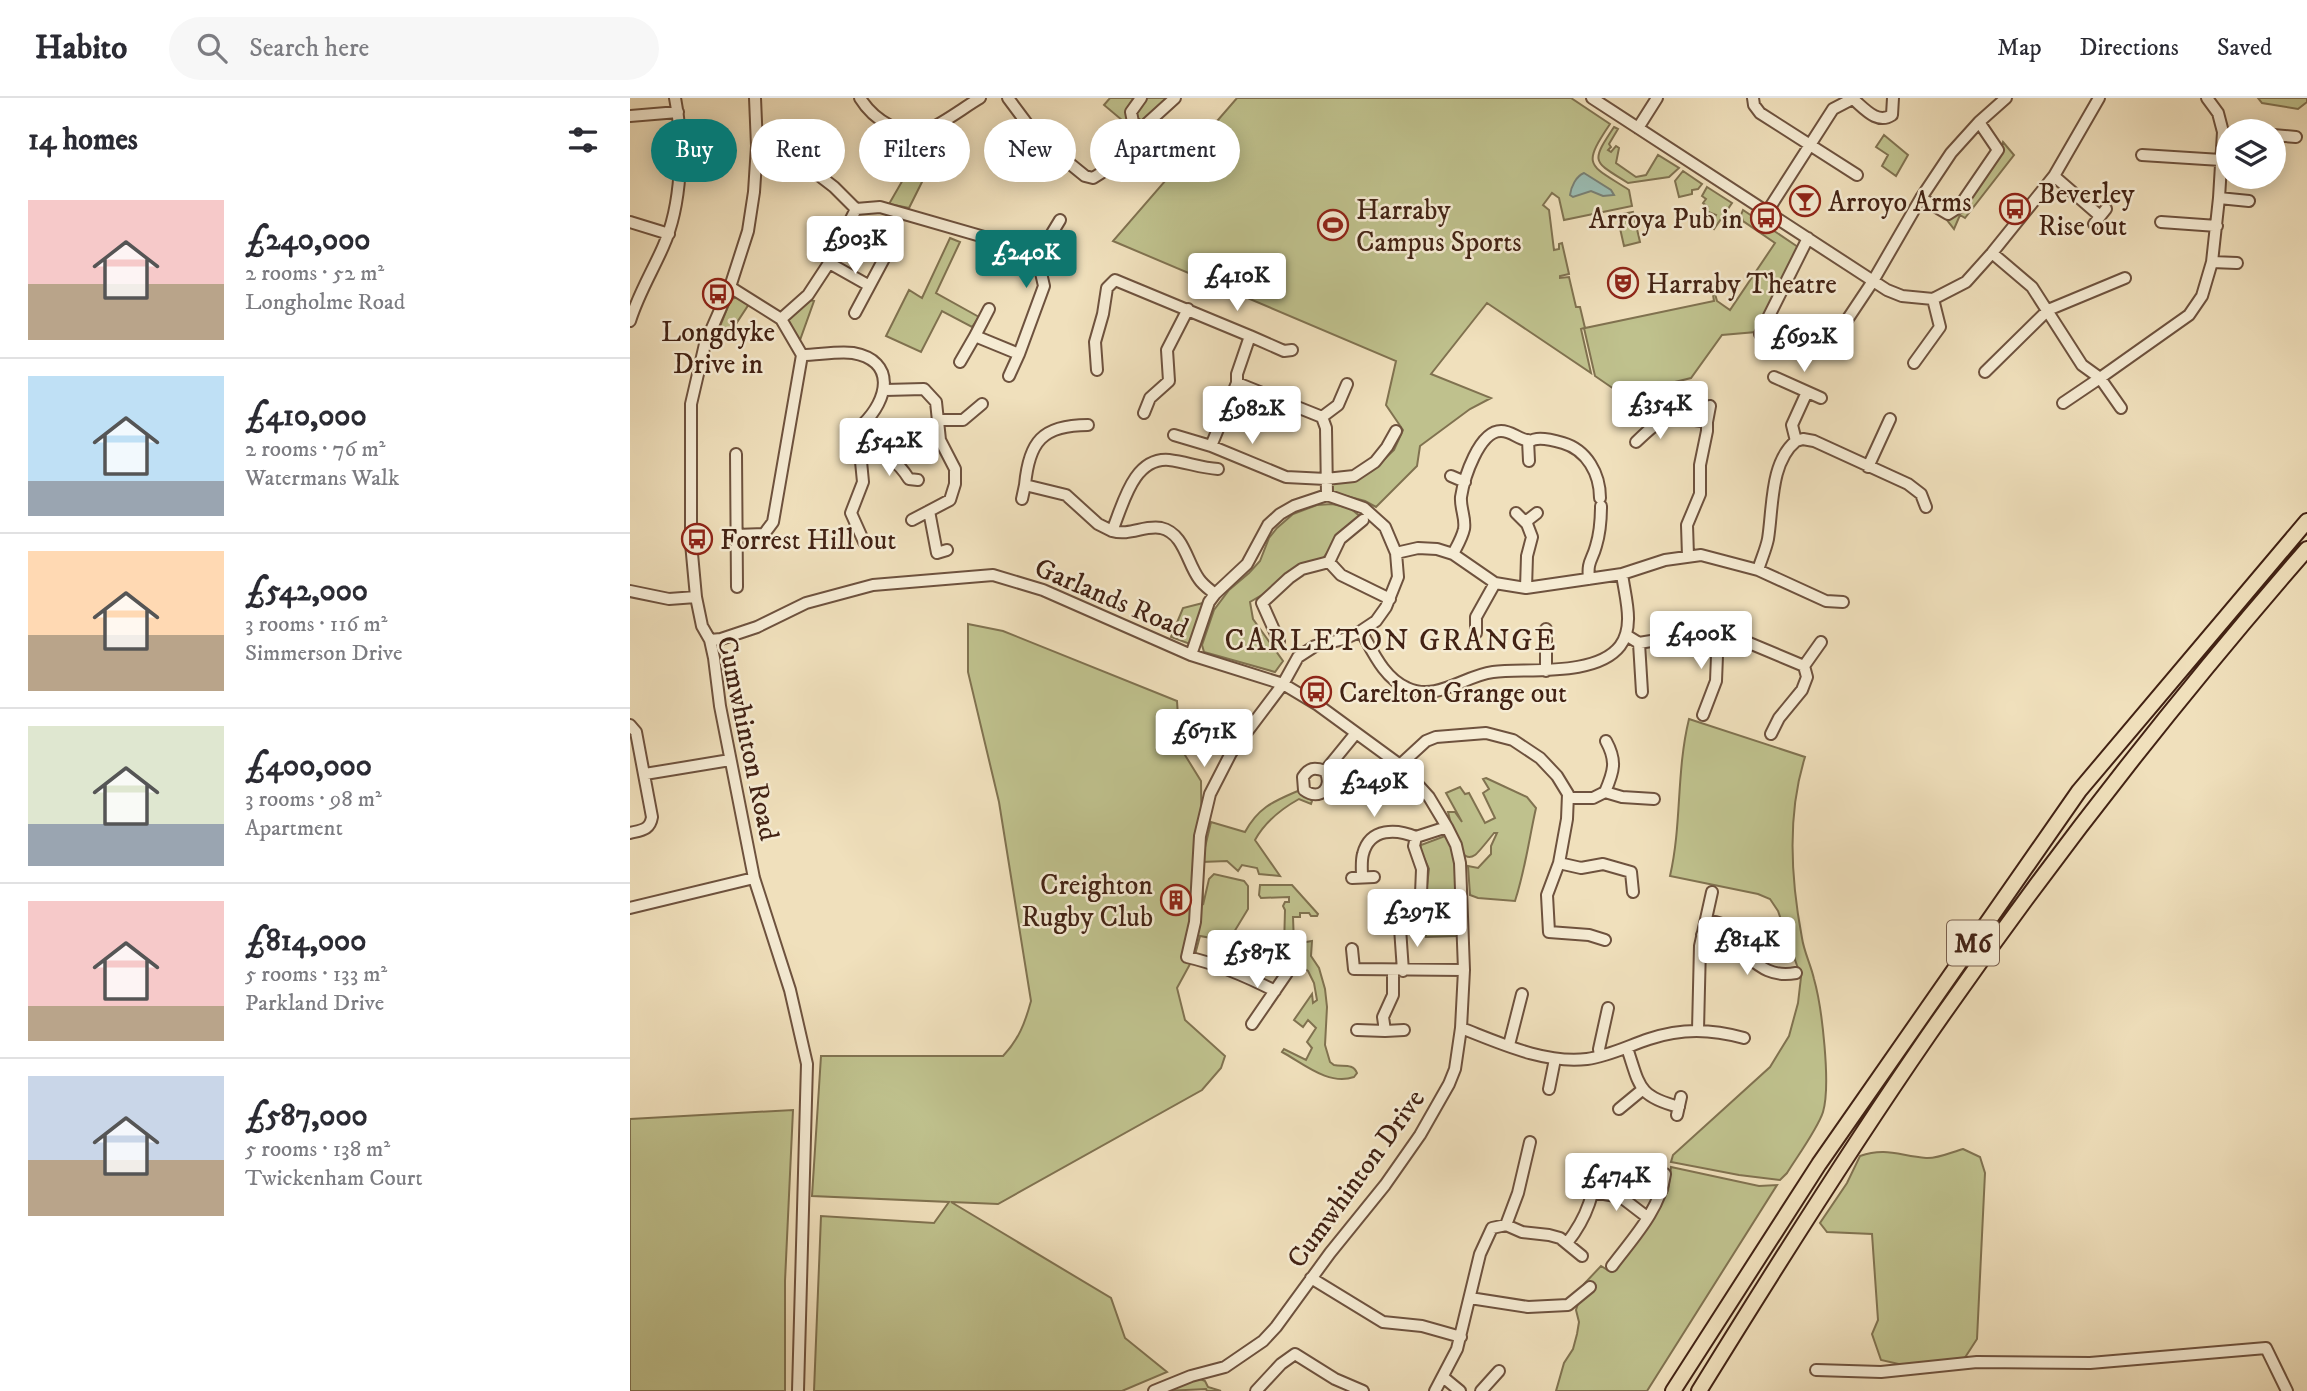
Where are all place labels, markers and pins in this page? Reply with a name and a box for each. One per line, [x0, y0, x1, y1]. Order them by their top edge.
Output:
place label: Beverley Rise out [2038, 177, 2135, 244]
bar icon: Arroyo Arms [1788, 184, 1822, 218]
place label: Arroyo Arms [1828, 185, 1972, 220]
bus stop icon: Beverley Rise out [1998, 192, 2032, 226]
place label: Harraby Campus Sports [1356, 193, 1521, 260]
bus stop icon: Arroya Pub in [1749, 201, 1783, 235]
place label: Arroya Pub in [1589, 202, 1743, 237]
sports icon: Harraby Campus Sports [1316, 208, 1350, 242]
pin: £903K [806, 216, 904, 276]
pin: £240K [977, 230, 1075, 290]
pin: £410K [1188, 254, 1286, 313]
theatre icon: Harraby Theatre [1606, 266, 1640, 300]
place label: Harraby Theatre [1646, 267, 1837, 302]
bus stop icon: Longdyke Drive in [701, 277, 735, 311]
pin: £692K [1755, 314, 1853, 374]
place label: Longdyke Drive in [661, 315, 775, 382]
pin: £354K [1611, 382, 1709, 441]
pin: £982K [1203, 386, 1301, 446]
pin: £542K [840, 418, 938, 478]
bus stop icon: Forrest Hill out [680, 522, 714, 556]
place label: Forrest Hill out [720, 523, 896, 558]
pin: £400K [1652, 612, 1750, 671]
bus stop icon: Carelton Grange out [1299, 675, 1333, 709]
place label: Carelton Grange out [1339, 676, 1567, 711]
pin: £671K [1155, 710, 1253, 769]
pin: £249K [1325, 760, 1423, 819]
place label: Creighton Rugby Club [1021, 868, 1153, 935]
building icon: Creighton Rugby Club [1159, 883, 1193, 917]
pin: £297K [1368, 890, 1466, 949]
pin: £814K [1698, 918, 1796, 977]
pin: £587K [1208, 930, 1306, 990]
pin: £474K [1567, 1154, 1665, 1213]

